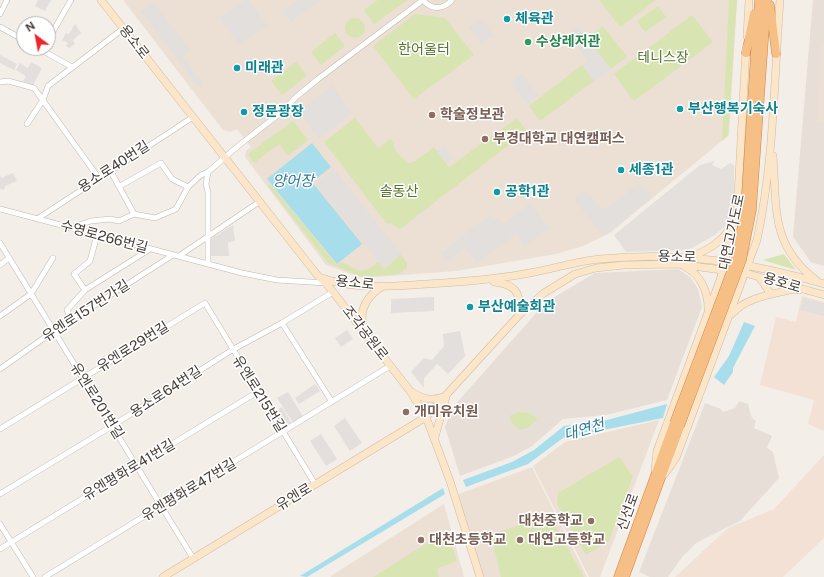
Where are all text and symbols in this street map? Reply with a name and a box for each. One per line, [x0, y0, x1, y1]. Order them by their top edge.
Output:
place label: 체육관 [515, 11, 554, 27]
marker: 체육관 [502, 14, 512, 24]
north arrow [16, 16, 56, 56]
text: N [23, 19, 37, 34]
street label: 용소로 [115, 22, 153, 62]
place label: 수상레저관 [536, 34, 600, 50]
marker: 수상레저관 [523, 37, 533, 47]
park label: 한어울터 [398, 42, 450, 58]
park label: 테니스장 [637, 50, 689, 66]
place label: 미래관 [245, 60, 284, 76]
marker: 미래관 [232, 63, 242, 73]
place label: 부산행복기숙사 [688, 101, 778, 117]
place label: 정문광장 [252, 104, 304, 120]
marker: 부산행복기숙사 [675, 104, 685, 114]
marker: 정문광장 [239, 107, 249, 117]
place label: 학술정보관 [440, 107, 504, 123]
marker: 학술정보관 [427, 110, 437, 120]
place label: 부경대학교 대연캠퍼스 [493, 131, 625, 147]
marker: 부경대학교 대연캠퍼스 [480, 134, 490, 144]
street label: 용소로40번길 [75, 138, 153, 196]
place label: 세종1관 [629, 162, 674, 178]
marker: 세종1관 [616, 165, 626, 175]
water label: 양어장 [272, 172, 314, 190]
park label: 솔동산 [380, 184, 418, 200]
place label: 공학1관 [505, 184, 550, 200]
marker: 공학1관 [492, 187, 502, 197]
street label: 대연고가도로 [716, 192, 748, 272]
street label: 수영로266번길 [58, 217, 150, 257]
street label: 용소로 [657, 248, 697, 266]
street label: 용호로 [761, 270, 803, 296]
street label: 용소로 [335, 273, 375, 293]
street label: 유엔로157번가길 [39, 277, 133, 345]
place label: 부산예술회관 [478, 299, 555, 315]
street label: 조각공원로 [339, 302, 391, 364]
marker: 부산예술회관 [465, 302, 475, 312]
street label: 유엔로29번길 [94, 318, 172, 376]
street label: 유엔로215번길 [229, 352, 289, 436]
street label: 유엔로201번길 [67, 360, 127, 442]
street label: 용소로64번길 [127, 363, 205, 421]
place label: 개미유치원 [414, 404, 478, 420]
marker: 개미유치원 [401, 407, 411, 417]
water label: 대연천 [562, 416, 606, 444]
street label: 유엔평화로41번길 [80, 436, 178, 504]
street label: 유엔평화로47번길 [139, 455, 239, 525]
street label: 유엔로 [273, 480, 315, 514]
street label: 신선로 [613, 491, 643, 533]
place label: 대천중학교 [519, 513, 583, 529]
marker: 대천중학교 [586, 516, 596, 526]
place label: 대천초등학교 [429, 532, 506, 548]
place label: 대연고등학교 [528, 532, 605, 548]
marker: 대천초등학교 [416, 535, 426, 545]
marker: 대연고등학교 [515, 535, 525, 545]

